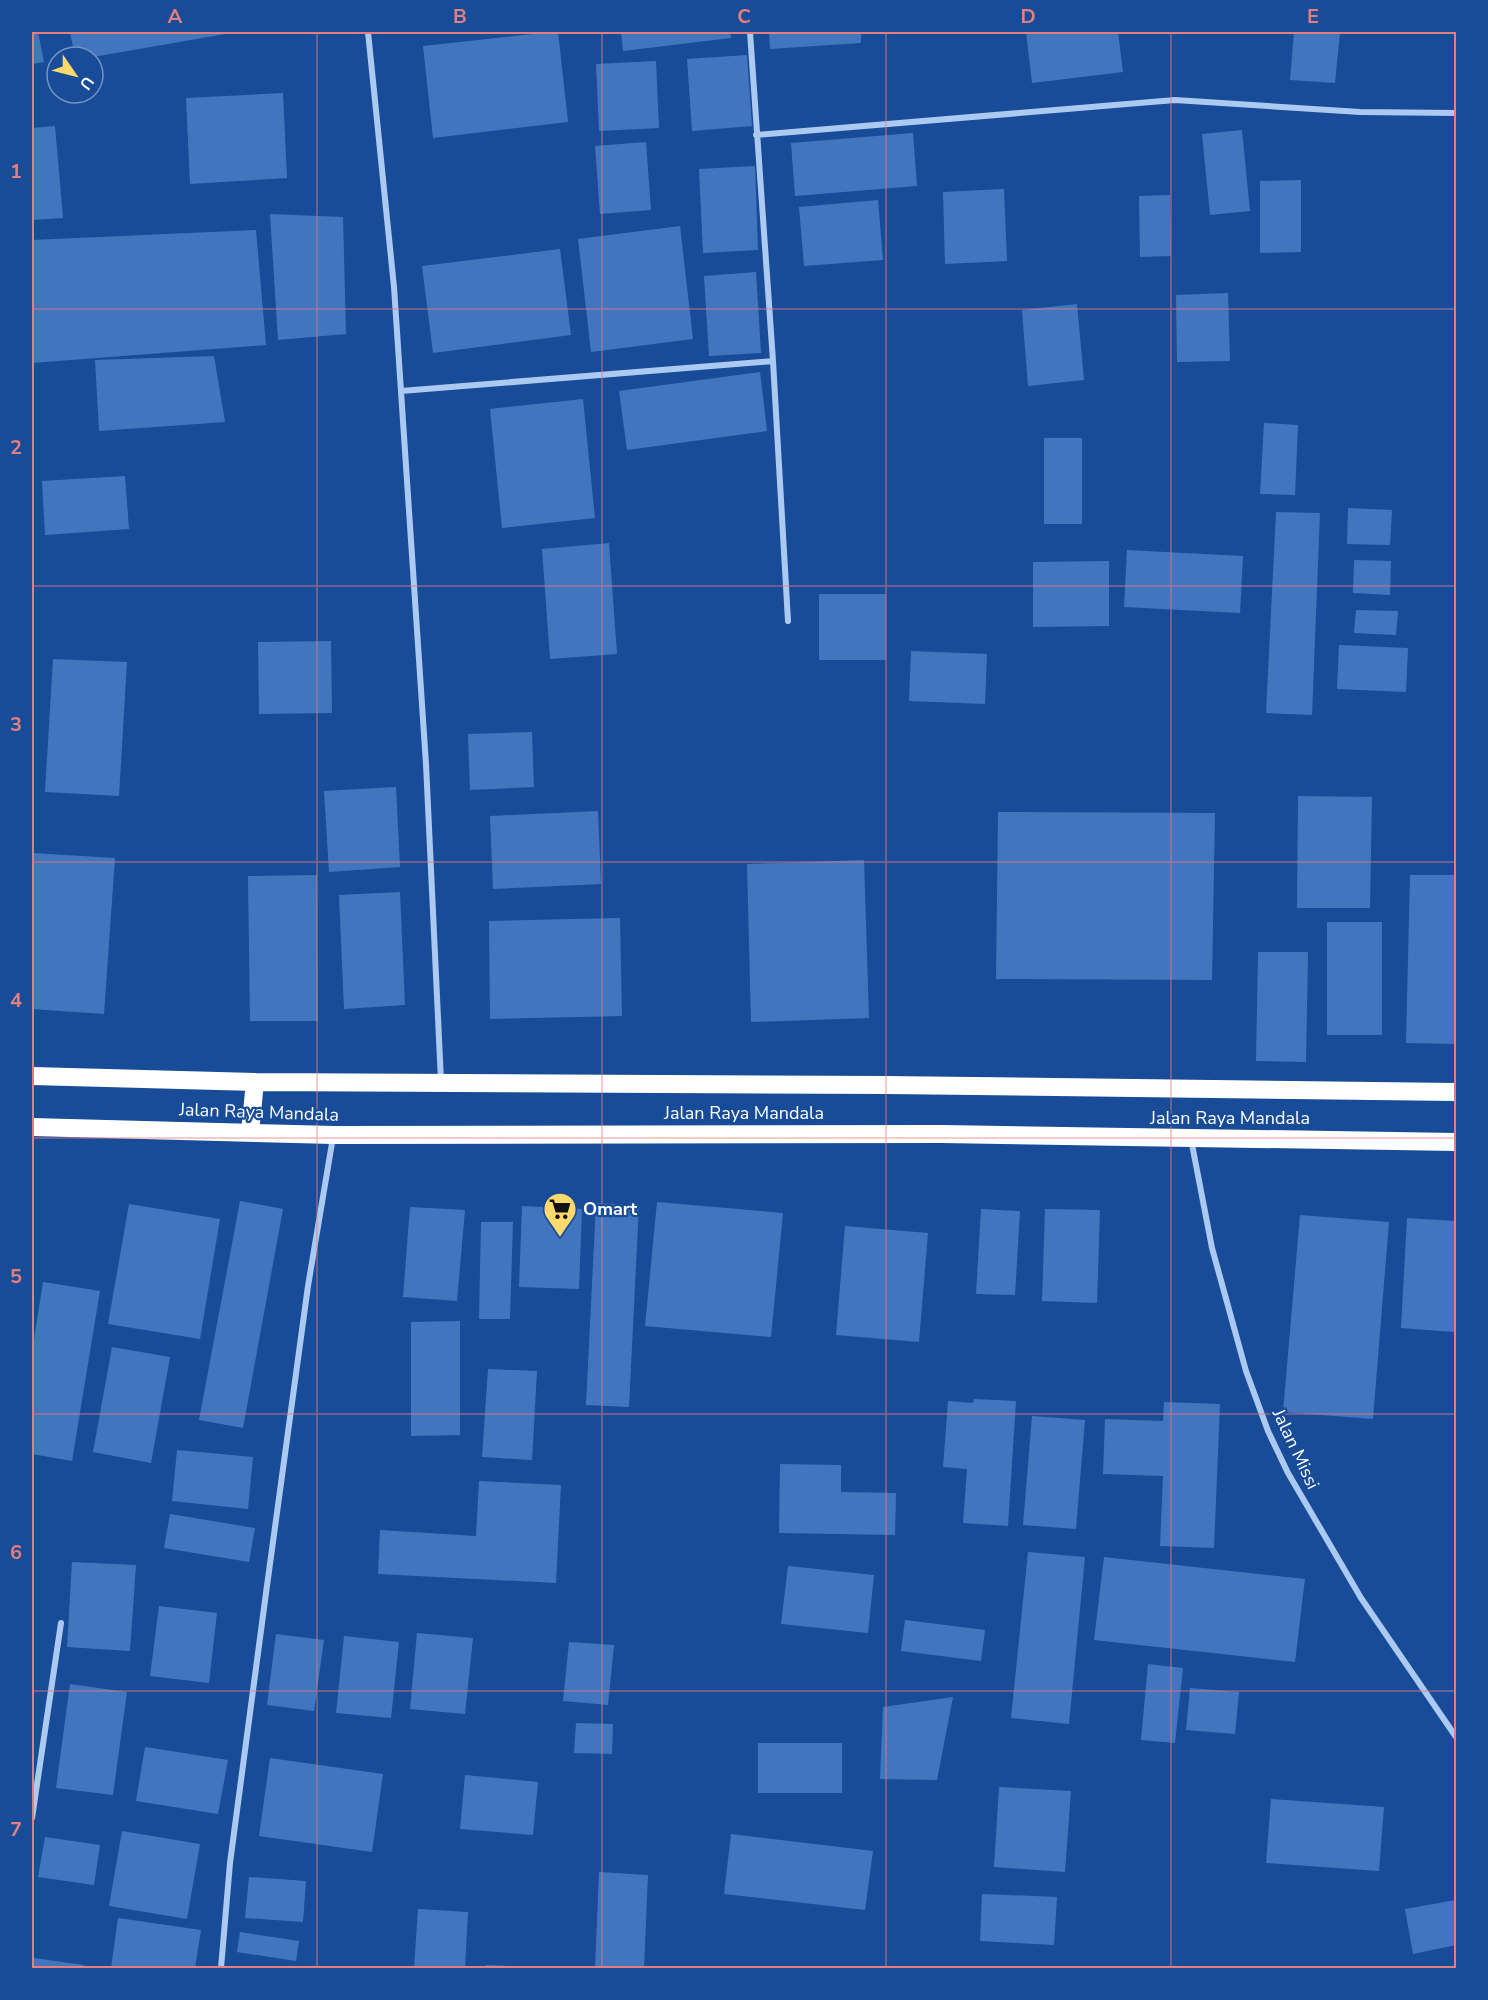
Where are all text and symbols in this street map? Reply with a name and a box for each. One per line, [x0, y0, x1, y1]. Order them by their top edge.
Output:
text: A [168, 3, 183, 30]
text: B [453, 3, 467, 30]
text: C [737, 3, 751, 30]
text: D [1020, 3, 1036, 30]
text: E [1307, 3, 1319, 30]
north arrow [45, 45, 105, 105]
text: U [74, 72, 99, 94]
text: 1 [10, 158, 22, 185]
text: 2 [10, 434, 22, 461]
text: 3 [10, 711, 22, 738]
text: 4 [10, 987, 22, 1014]
street label: Jalan Raya Mandala [178, 1097, 339, 1127]
street label: Jalan Raya Mandala [663, 1101, 824, 1125]
street label: Jalan Raya Mandala [1149, 1106, 1310, 1130]
supermarket icon: Omart [542, 1191, 578, 1238]
place label: Omart [583, 1197, 637, 1221]
text: 5 [10, 1263, 22, 1290]
street label: Jalan Missi [1266, 1404, 1325, 1493]
text: 6 [10, 1539, 22, 1566]
text: 7 [10, 1816, 22, 1843]

